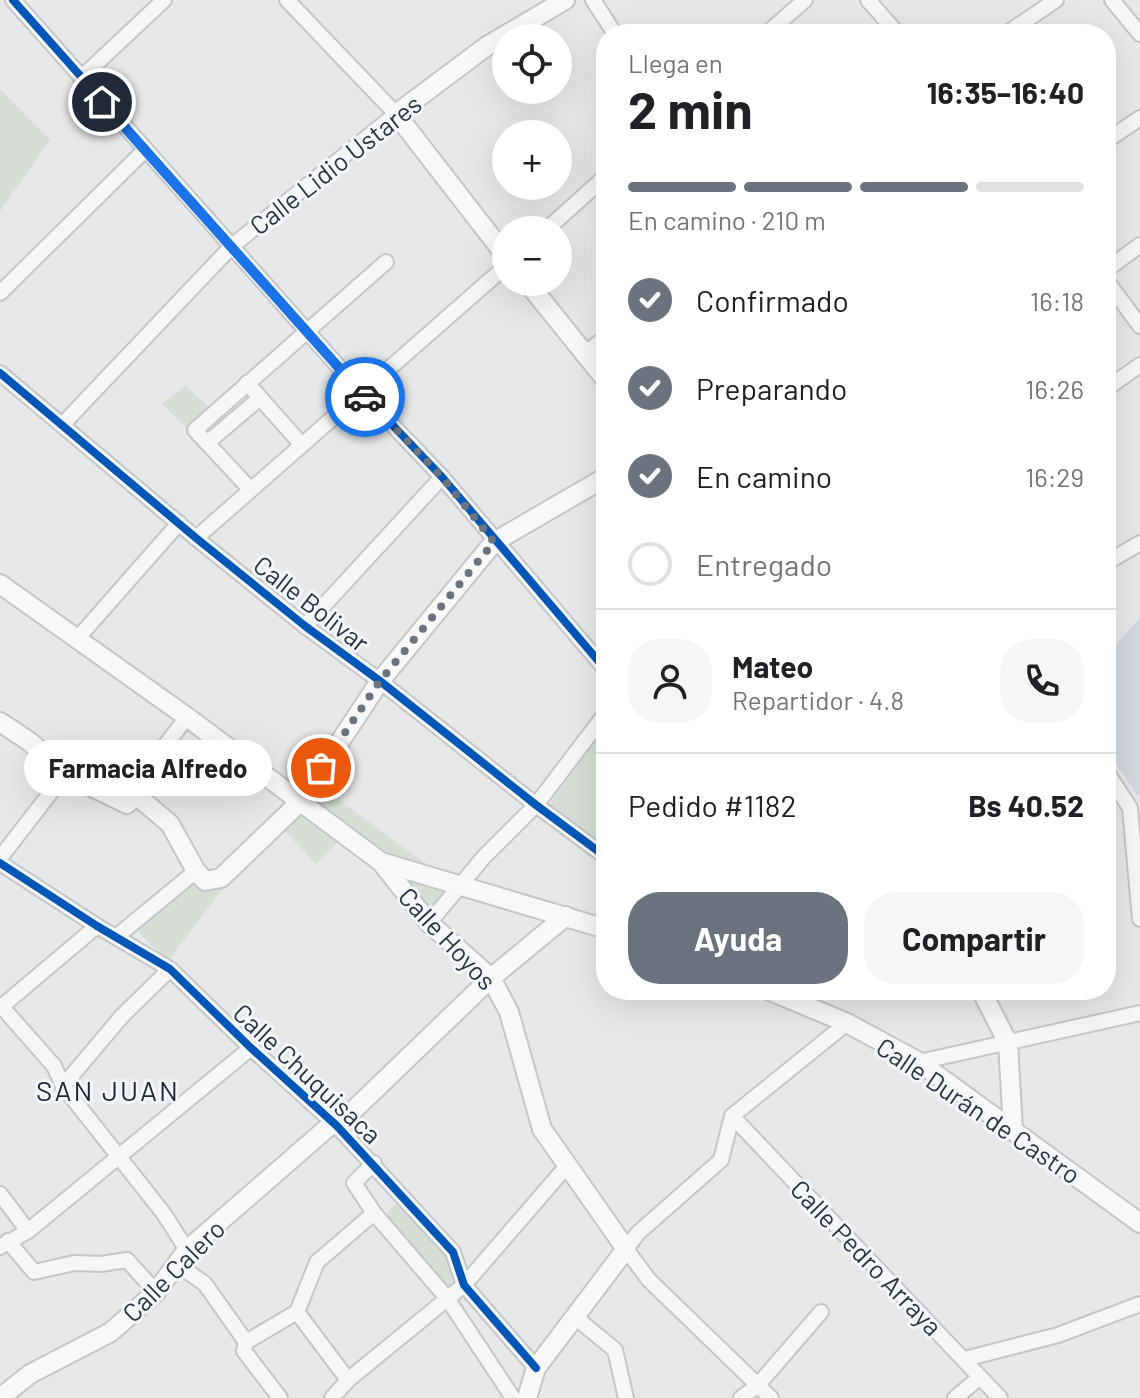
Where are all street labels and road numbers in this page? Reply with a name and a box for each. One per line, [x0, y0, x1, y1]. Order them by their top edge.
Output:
street label: Calle Lidio Ustares [243, 87, 427, 241]
street label: Calle Bolivar [248, 548, 376, 658]
street label: Calle Hoyos [393, 880, 503, 996]
street label: Calle Chuquisaca [228, 996, 388, 1150]
street label: Calle Durán de Castro [871, 1030, 1087, 1190]
street label: Calle Pedro Arraya [785, 1173, 949, 1341]
street label: Calle Calero [115, 1212, 231, 1328]

